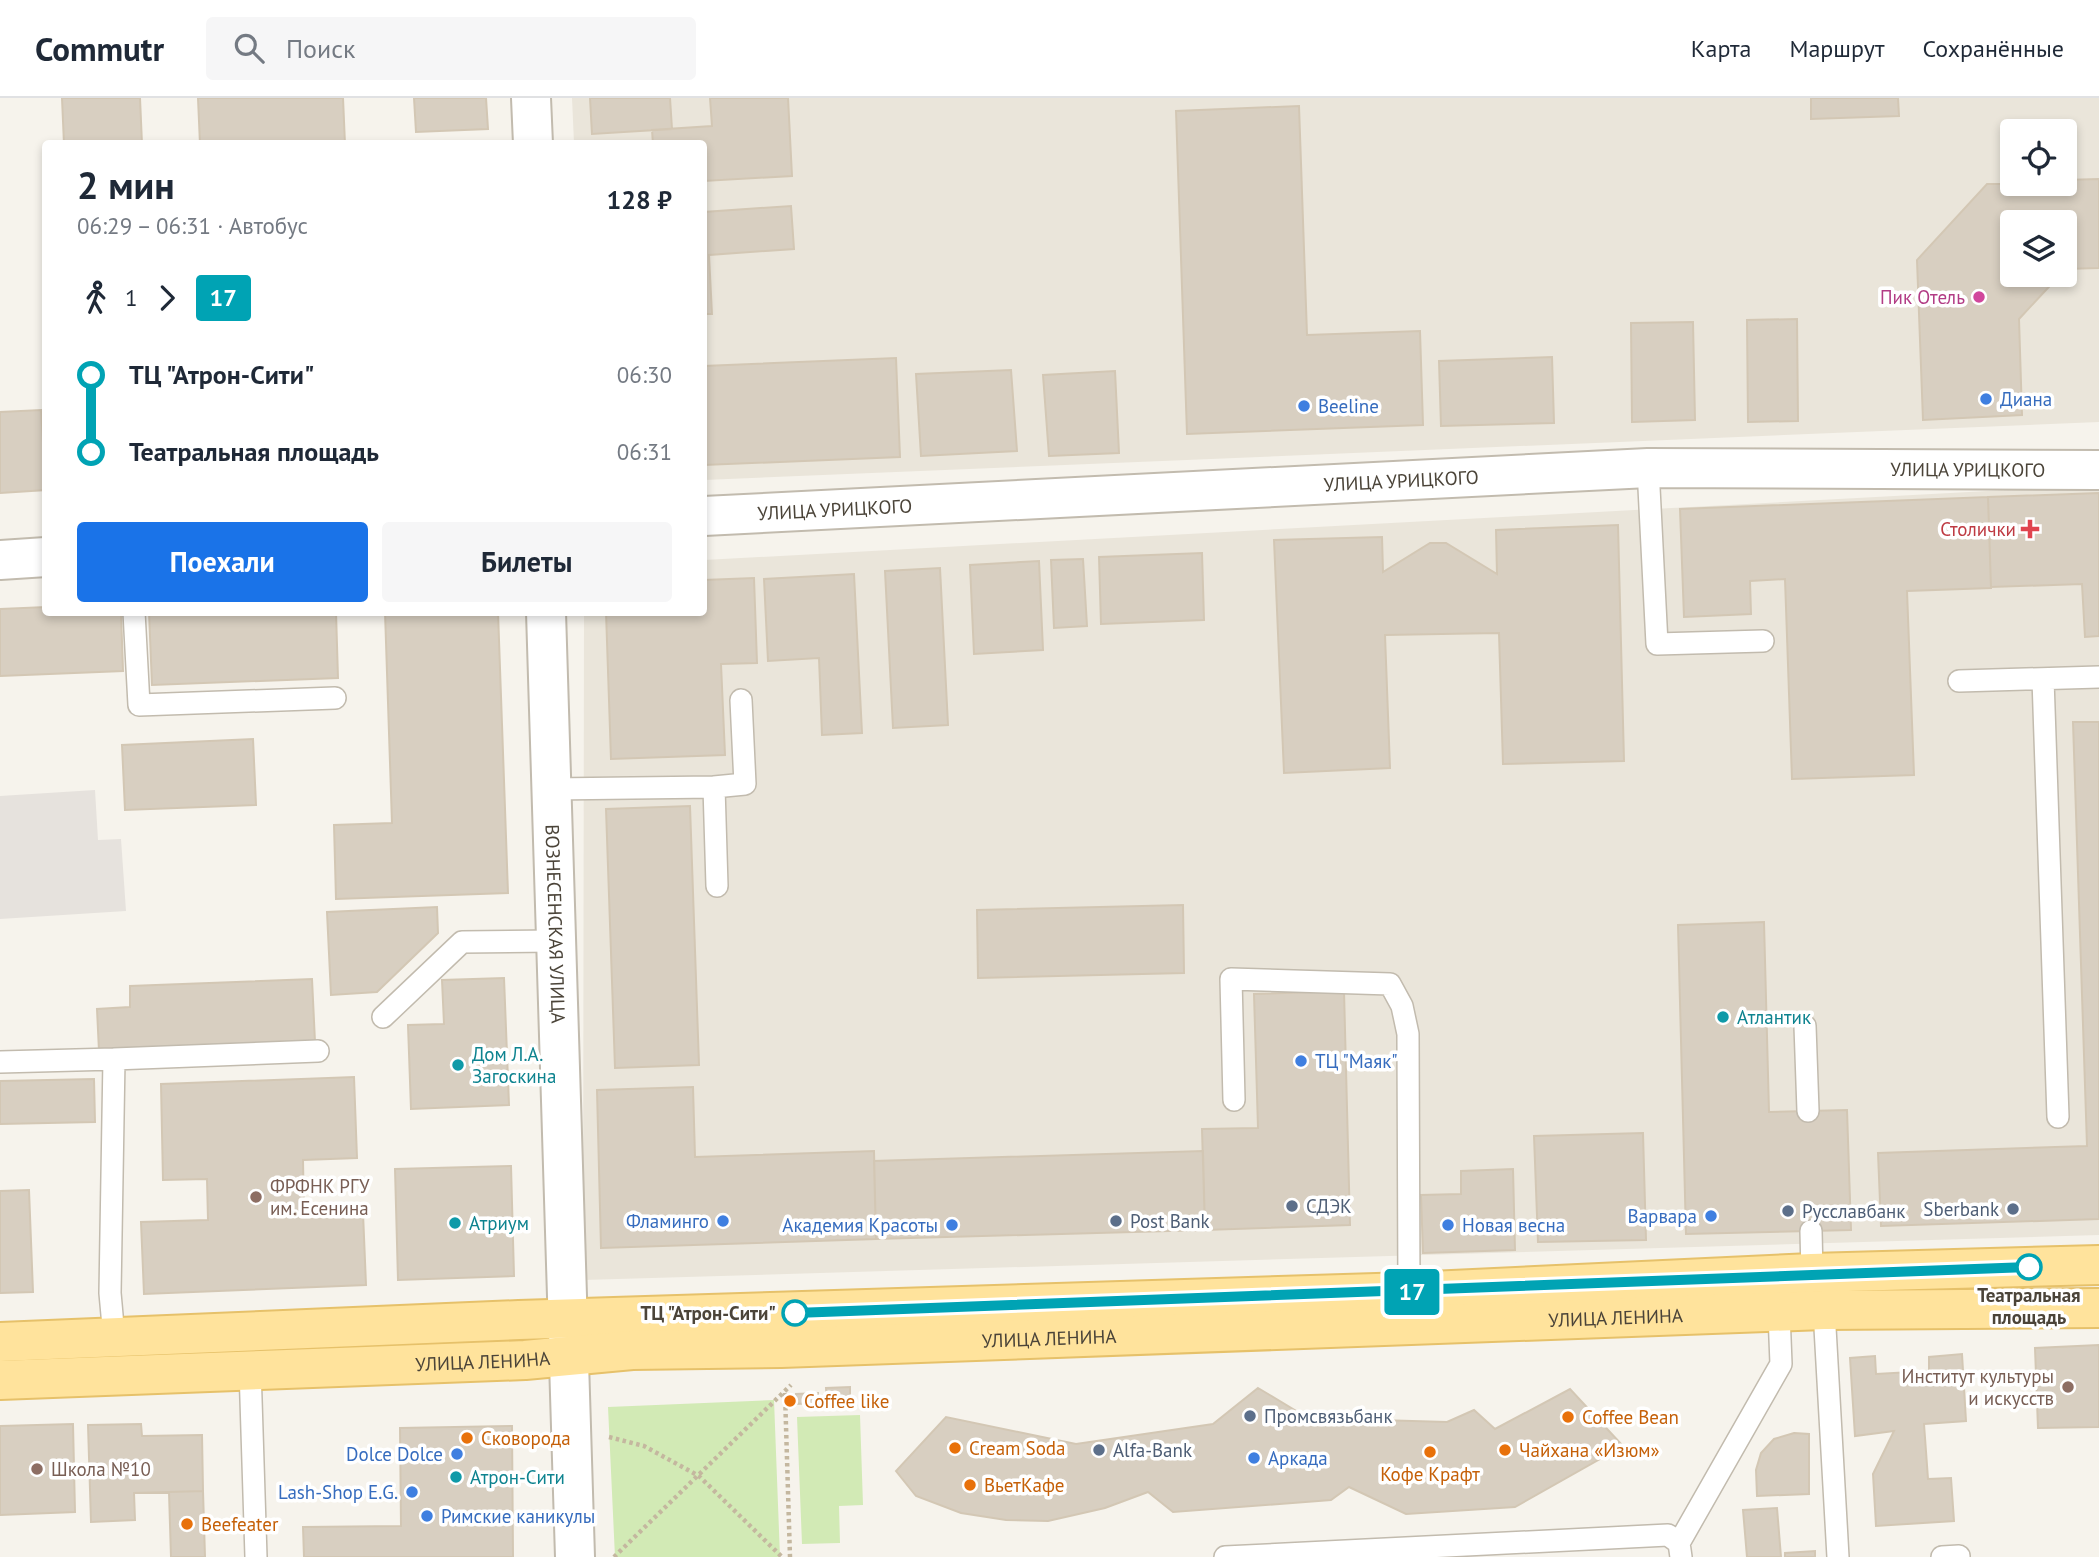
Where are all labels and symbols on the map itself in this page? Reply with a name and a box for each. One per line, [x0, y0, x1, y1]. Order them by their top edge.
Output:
place label: Пик Отель [1880, 285, 1965, 309]
marker: Пик Отель [1971, 289, 1987, 305]
place label: Диана [2000, 387, 2052, 411]
marker: Диана [1978, 391, 1994, 407]
place label: Beeline [1318, 394, 1379, 418]
marker: Beeline [1296, 398, 1312, 414]
street label: УЛИЦА УРИЦКОГО [1890, 457, 2045, 482]
street label: УЛИЦА УРИЦКОГО [1323, 465, 1479, 496]
street label: УЛИЦА УРИЦКОГО [757, 493, 913, 525]
place label: Столички [1940, 517, 2016, 541]
marker: Столички [2022, 521, 2038, 537]
street label: ВОЗНЕСЕНСКАЯ УЛИЦА [541, 824, 571, 1024]
place label: Атлантик [1737, 1005, 1811, 1029]
marker: Атлантик [1715, 1009, 1731, 1025]
place label: Дом Л.А. Загоскина [472, 1042, 556, 1088]
place label: ТЦ "Маяк" [1315, 1049, 1398, 1073]
marker: ТЦ "Маяк" [1293, 1053, 1309, 1069]
marker: Дом Л.А. Загоскина [450, 1057, 466, 1073]
place label: ФРФНК РГУ им. Есенина [270, 1174, 370, 1220]
marker: ФРФНК РГУ им. Есенина [248, 1189, 264, 1205]
place label: СДЭК [1306, 1194, 1352, 1218]
place label: Sberbank [1923, 1197, 1999, 1221]
marker: СДЭК [1284, 1198, 1300, 1214]
place label: Русславбанк [1802, 1199, 1905, 1223]
marker: Sberbank [2005, 1201, 2021, 1217]
marker: Русславбанк [1780, 1203, 1796, 1219]
place label: Варвара [1628, 1204, 1697, 1228]
marker: Варвара [1703, 1208, 1719, 1224]
place label: Фламинго [626, 1209, 709, 1233]
place label: Post Bank [1130, 1209, 1210, 1233]
place label: Атриум [469, 1211, 529, 1235]
marker: Фламинго [715, 1213, 731, 1229]
place label: Академия Красоты [782, 1213, 938, 1237]
marker: Post Bank [1108, 1213, 1124, 1229]
place label: Новая весна [1462, 1213, 1565, 1237]
marker: Атриум [447, 1215, 463, 1231]
marker: Академия Красоты [944, 1217, 960, 1233]
marker: Новая весна [1440, 1217, 1456, 1233]
marker: Театральная площадь [2016, 1254, 2042, 1280]
line badge: 17 [1380, 1269, 1444, 1315]
place label: Театральная площадь [1977, 1283, 2081, 1329]
marker: ТЦ "Атрон-Сити" [782, 1300, 808, 1326]
place label: ТЦ "Атрон-Сити" [641, 1301, 776, 1325]
street label: УЛИЦА ЛЕНИНА [1548, 1303, 1683, 1332]
street label: УЛИЦА ЛЕНИНА [981, 1324, 1117, 1353]
street label: УЛИЦА ЛЕНИНА [415, 1346, 551, 1376]
place label: Институт культуры и искусств [1902, 1364, 2054, 1410]
marker: Институт культуры и искусств [2060, 1379, 2076, 1395]
place label: Coffee like [804, 1389, 889, 1413]
marker: Coffee like [782, 1393, 798, 1409]
place label: Промсвязьбанк [1264, 1404, 1392, 1428]
place label: Coffee Bean [1582, 1405, 1679, 1429]
marker: Промсвязьбанк [1242, 1408, 1258, 1424]
marker: Coffee Bean [1560, 1409, 1576, 1425]
place label: Сковорода [481, 1426, 571, 1450]
marker: Сковорода [459, 1430, 475, 1446]
place label: Cream Soda [969, 1436, 1065, 1460]
place label: Alfa-Bank [1113, 1438, 1192, 1462]
place label: Чайхана «Изюм» [1519, 1438, 1660, 1462]
marker: Cream Soda [947, 1440, 963, 1456]
place label: Dolce Dolce [346, 1442, 443, 1466]
marker: Alfa-Bank [1091, 1442, 1107, 1458]
marker: Чайхана «Изюм» [1497, 1442, 1513, 1458]
marker: Кофе Крафт [1422, 1444, 1438, 1460]
marker: Dolce Dolce [449, 1446, 465, 1462]
place label: Аркада [1268, 1446, 1328, 1470]
marker: Аркада [1246, 1450, 1262, 1466]
place label: Школа №10 [51, 1457, 151, 1481]
marker: Школа №10 [29, 1461, 45, 1477]
place label: Кофе Крафт [1380, 1462, 1480, 1486]
place label: Атрон-Сити [470, 1465, 565, 1489]
marker: Атрон-Сити [448, 1469, 464, 1485]
place label: ВьетКафе [984, 1473, 1065, 1497]
marker: ВьетКафе [962, 1477, 978, 1493]
place label: Lash-Shop E.G. [278, 1480, 398, 1504]
marker: Lash-Shop E.G. [404, 1484, 420, 1500]
place label: Римские каникулы [441, 1504, 595, 1528]
marker: Римские каникулы [419, 1508, 435, 1524]
place label: Beefeater [201, 1512, 279, 1536]
marker: Beefeater [179, 1516, 195, 1532]

